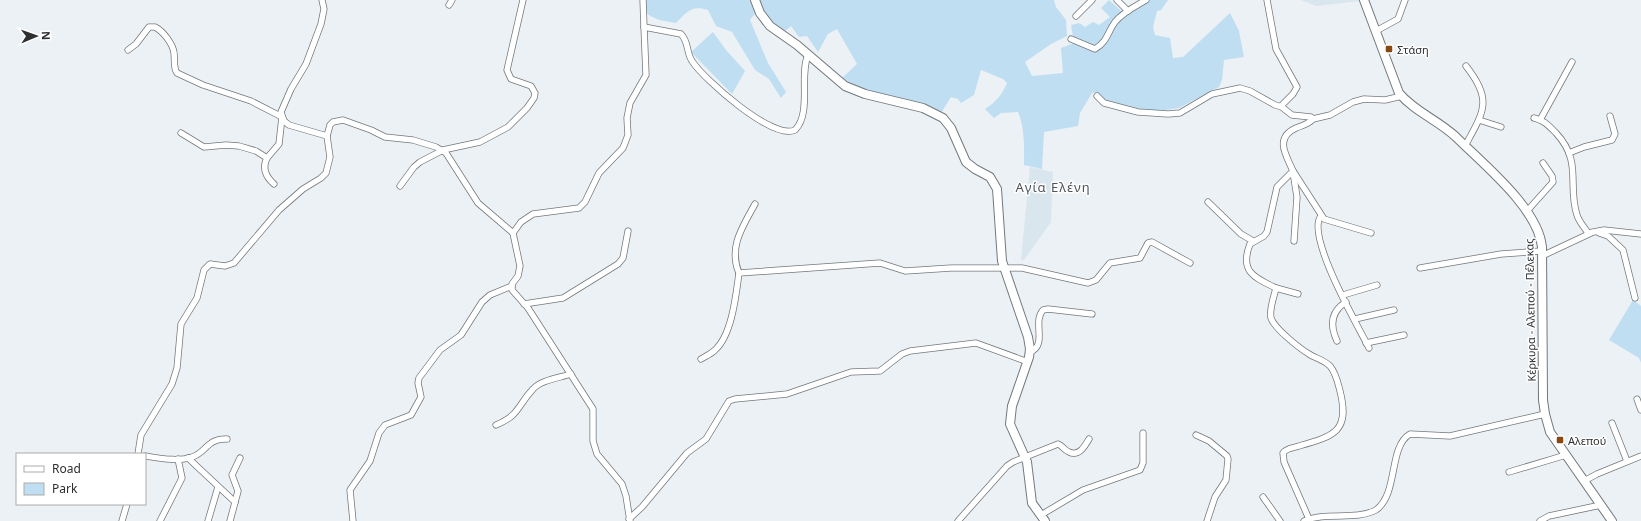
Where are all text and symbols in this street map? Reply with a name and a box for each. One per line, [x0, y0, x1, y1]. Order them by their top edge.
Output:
north arrow [16, 16, 56, 56]
text: N [39, 31, 54, 40]
place label: Στάση [1397, 42, 1429, 57]
marker: Στάση [1384, 44, 1394, 54]
district label: Αγία Ελένη [1015, 178, 1091, 196]
street label: Κέρκυρα - Αλεπού - Πέλεκας [1521, 238, 1539, 382]
place label: Αλεπού [1568, 433, 1606, 448]
marker: Αλεπού [1555, 435, 1565, 445]
legend [16, 453, 146, 505]
text: Road [52, 460, 81, 477]
text: Park [52, 480, 78, 497]

